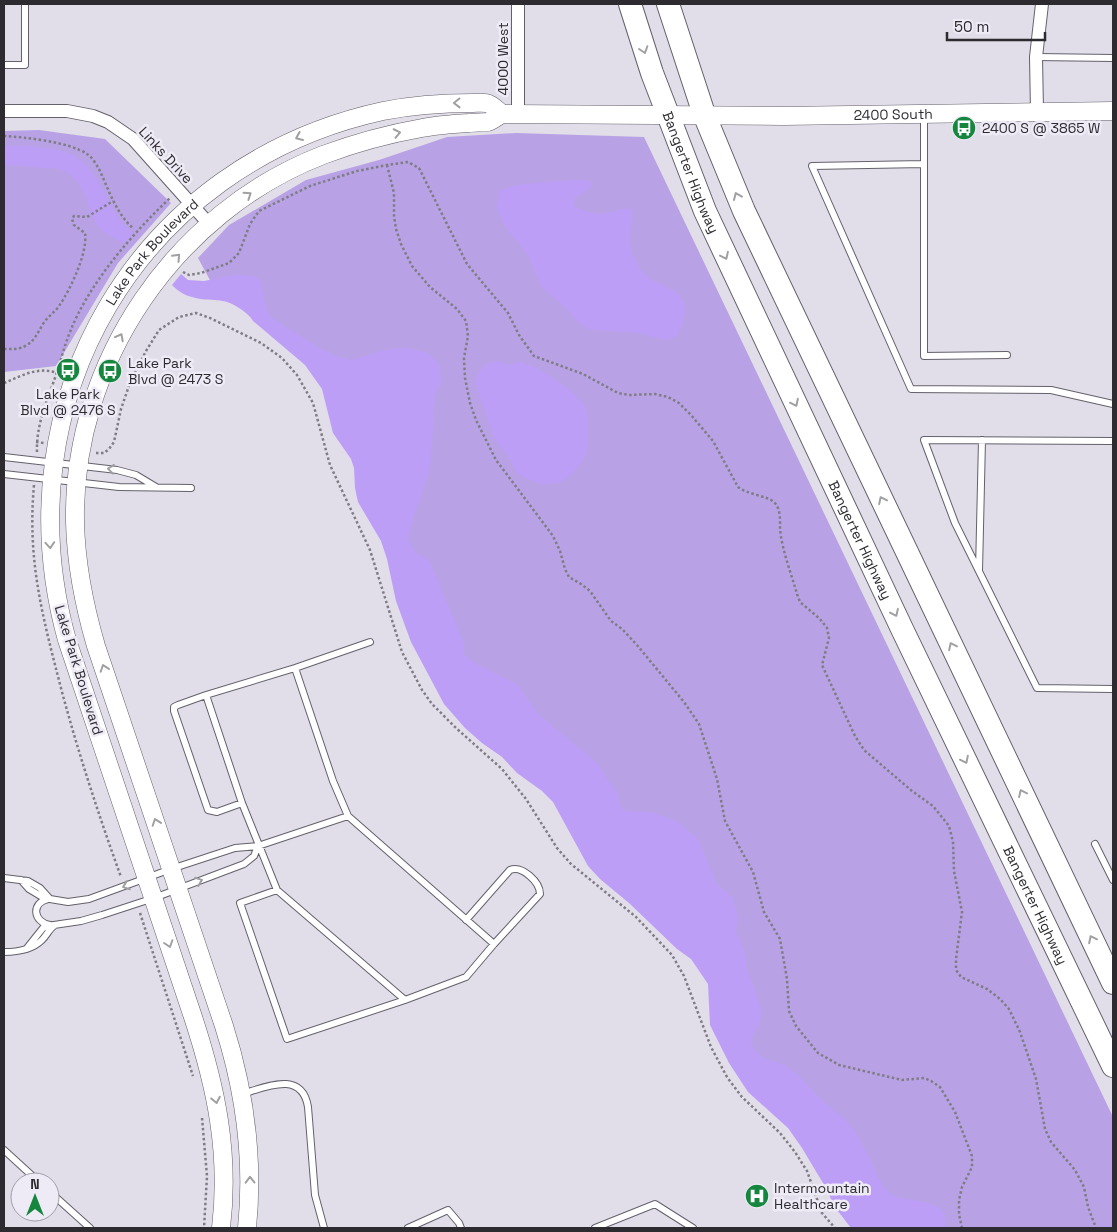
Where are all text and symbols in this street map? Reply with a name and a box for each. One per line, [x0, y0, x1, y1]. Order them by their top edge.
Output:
scale bar [947, 10, 1044, 42]
text: 50 m [954, 17, 989, 36]
street label: 4000 West [494, 22, 512, 96]
one-way arrow [639, 46, 649, 54]
one-way arrow [453, 98, 460, 108]
street label: 2400 South [854, 105, 933, 124]
street label: Bangerter Highway [659, 109, 723, 236]
bus stop icon: 2400 S @ 3865 W [951, 115, 977, 141]
place label: 2400 S @ 3865 W [982, 119, 1100, 137]
street label: Links Drive [135, 123, 197, 187]
one-way arrow [393, 128, 402, 139]
one-way arrow [295, 131, 304, 142]
one-way arrow [242, 192, 252, 201]
one-way arrow [733, 192, 744, 201]
street label: Lake Park Boulevard [102, 195, 202, 309]
one-way arrow [719, 251, 730, 260]
one-way arrow [171, 253, 180, 262]
one-way arrow [114, 333, 124, 342]
place label: Lake Park Blvd @ 2473 S [128, 354, 223, 388]
bus stop icon: Lake Park Blvd @ 2476 S [55, 357, 81, 383]
bus stop icon: Lake Park Blvd @ 2473 S [97, 358, 123, 384]
place label: Lake Park Blvd @ 2476 S [20, 385, 116, 419]
one-way arrow [789, 398, 799, 407]
one-way arrow [107, 464, 115, 475]
street label: Bangerter Highway [824, 478, 896, 602]
one-way arrow [878, 496, 888, 505]
one-way arrow [44, 542, 55, 550]
street label: Lake Park Boulevard [51, 603, 107, 737]
one-way arrow [888, 608, 899, 617]
one-way arrow [948, 642, 958, 651]
one-way arrow [99, 665, 109, 673]
one-way arrow [959, 755, 969, 764]
one-way arrow [1018, 789, 1028, 798]
one-way arrow [151, 819, 161, 827]
street label: Bangerter Highway [999, 843, 1072, 967]
one-way arrow [194, 877, 203, 887]
one-way arrow [122, 880, 131, 890]
one-way arrow [1088, 935, 1098, 944]
one-way arrow [163, 940, 173, 948]
one-way arrow [210, 1095, 221, 1104]
north arrow [10, 1172, 60, 1222]
text: N [30, 1175, 40, 1193]
one-way arrow [245, 1175, 255, 1183]
place label: Intermountain Healthcare [774, 1179, 870, 1213]
hospital icon: Intermountain Healthcare [744, 1183, 770, 1209]

